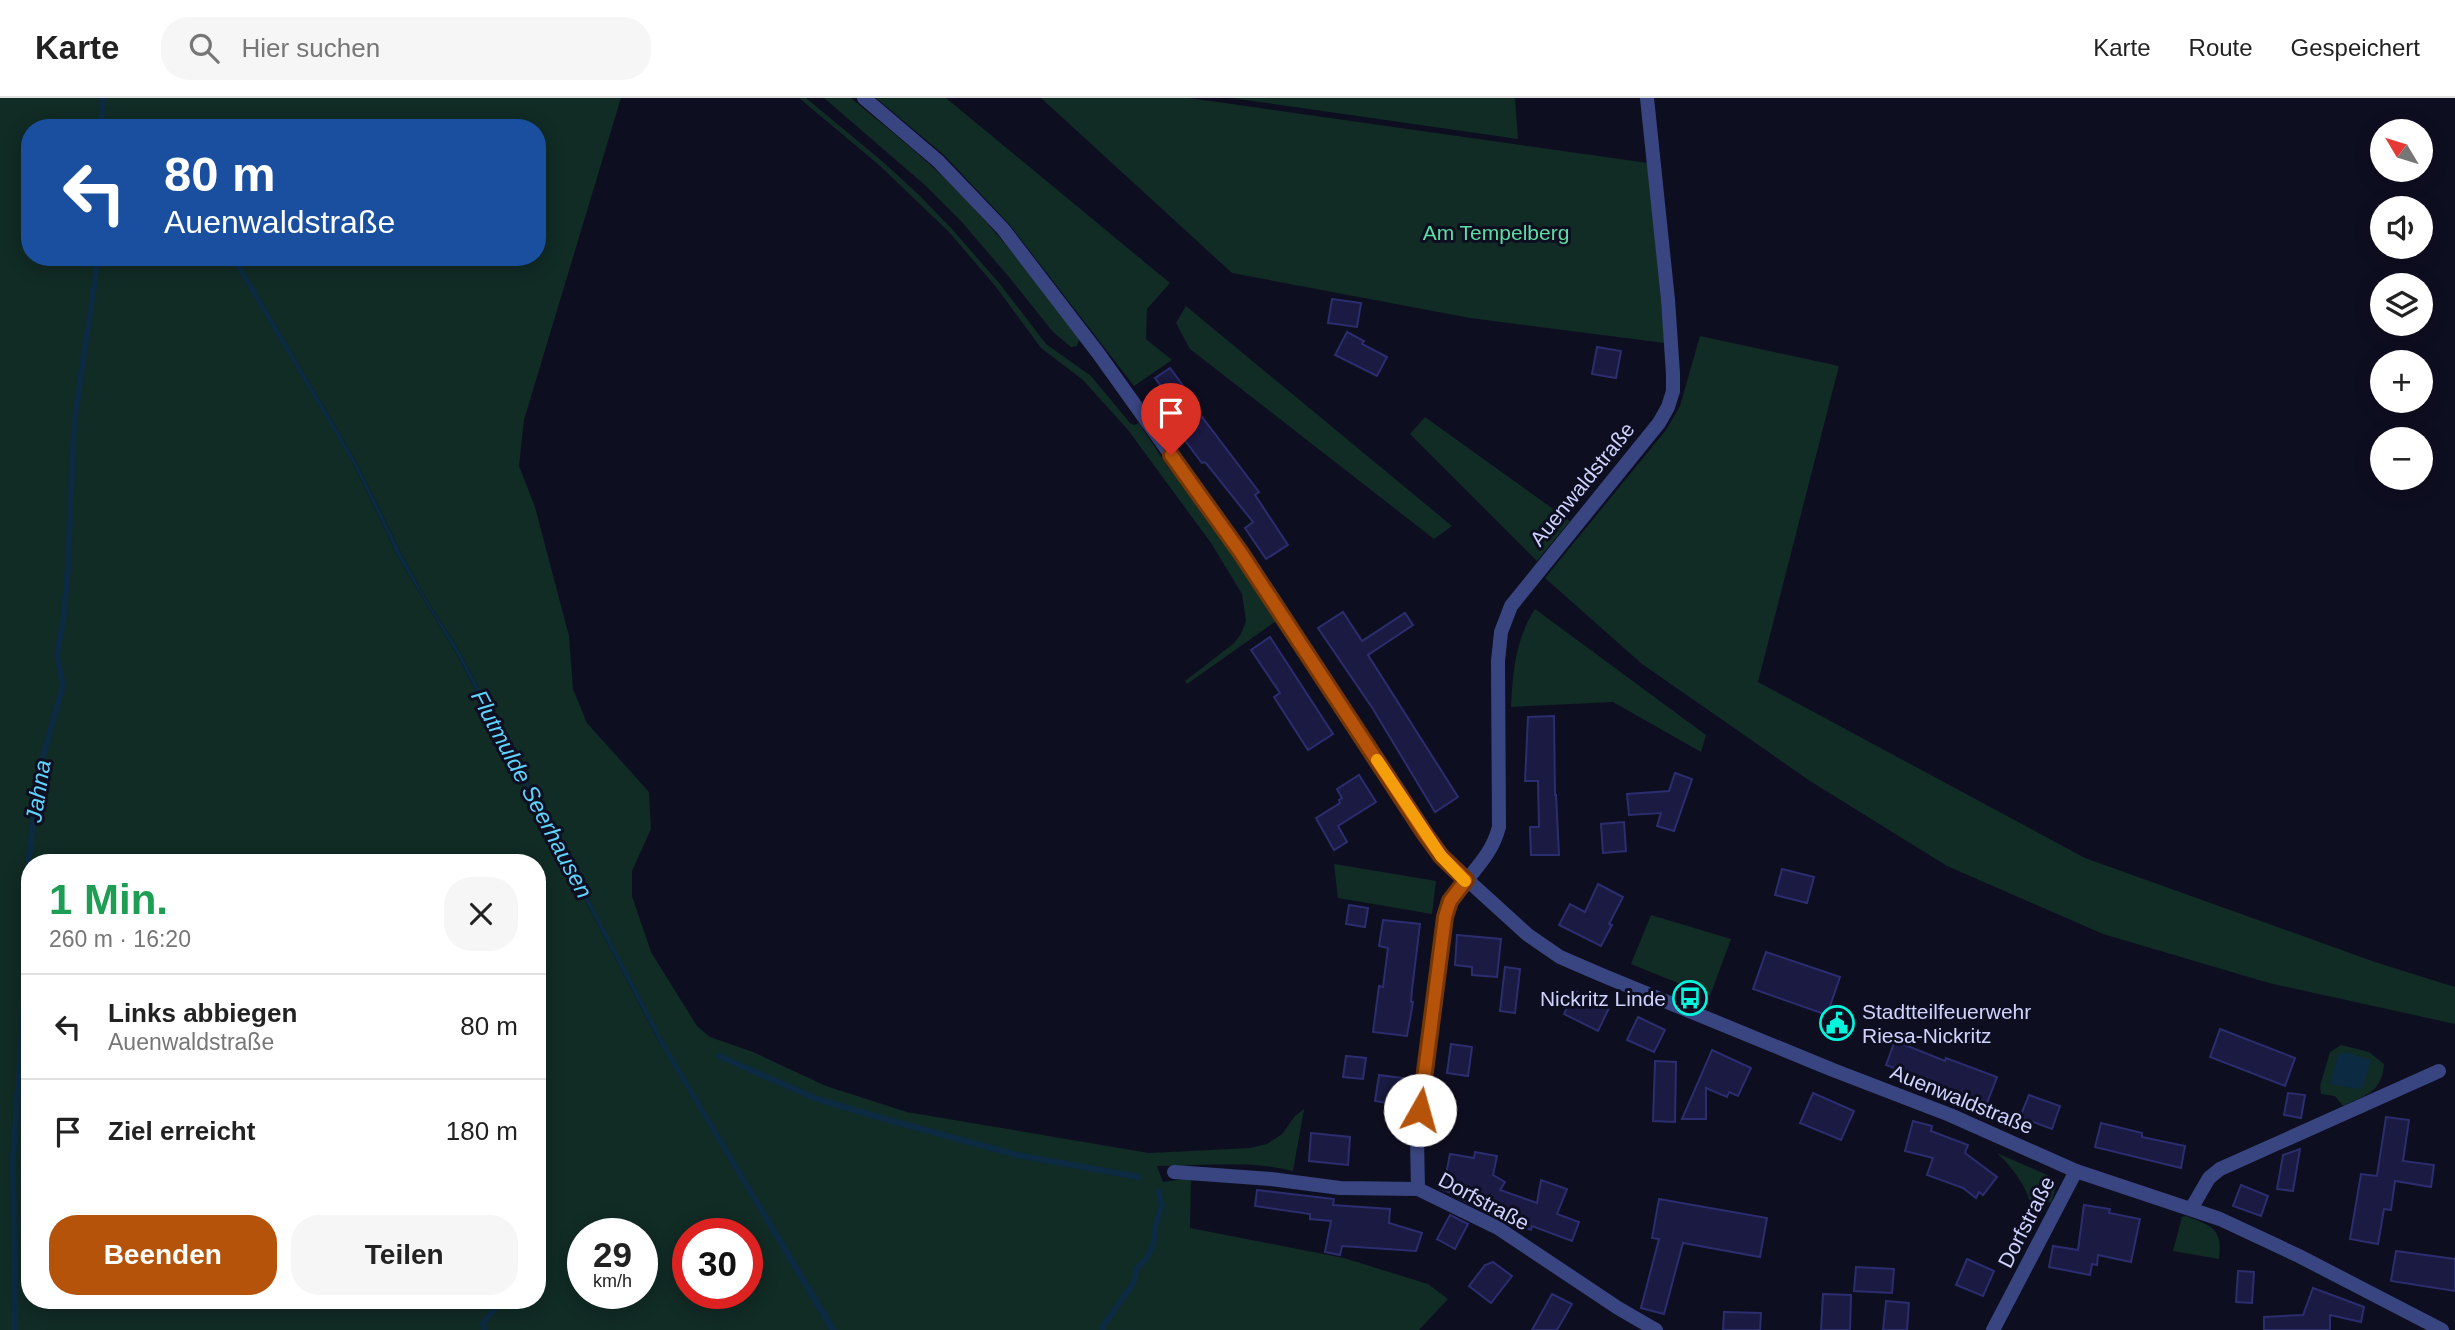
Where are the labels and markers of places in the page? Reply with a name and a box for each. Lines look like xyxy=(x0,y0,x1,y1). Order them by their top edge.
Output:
pin xyxy=(1141,383,1201,455)
bus stop icon: Nickritz Linde xyxy=(1671,979,1709,1017)
place label: Nickritz Linde xyxy=(1540,987,1666,1010)
place label: Stadtteilfeuerwehr Riesa-Nickritz xyxy=(1862,1000,2031,1047)
public building icon: Stadtteilfeuerwehr Riesa-Nickritz xyxy=(1818,1004,1856,1042)

